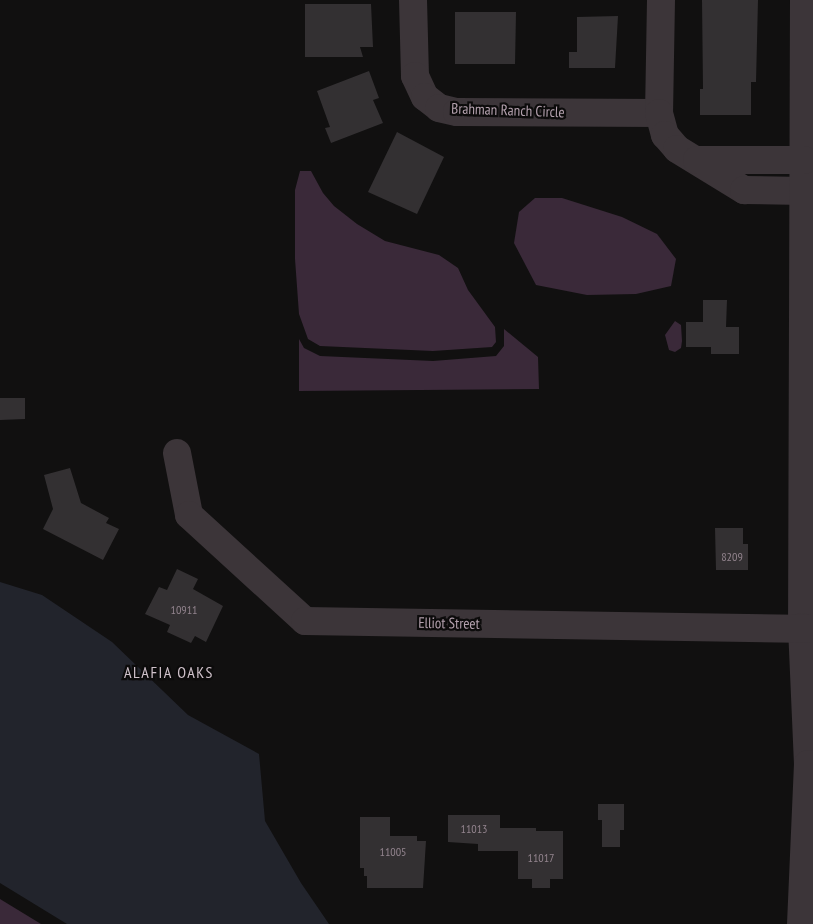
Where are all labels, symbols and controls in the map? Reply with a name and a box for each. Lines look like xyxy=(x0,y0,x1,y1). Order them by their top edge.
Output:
street label: Brahman Ranch Circle xyxy=(451,99,565,121)
house number: 8209 xyxy=(721,550,743,564)
house number: 10911 xyxy=(171,603,197,617)
street label: Elliot Street xyxy=(418,613,480,633)
district label: ALAFIA OAKS xyxy=(124,662,214,682)
house number: 11013 xyxy=(461,822,487,836)
house number: 11005 xyxy=(380,845,406,859)
house number: 11017 xyxy=(528,851,554,865)

